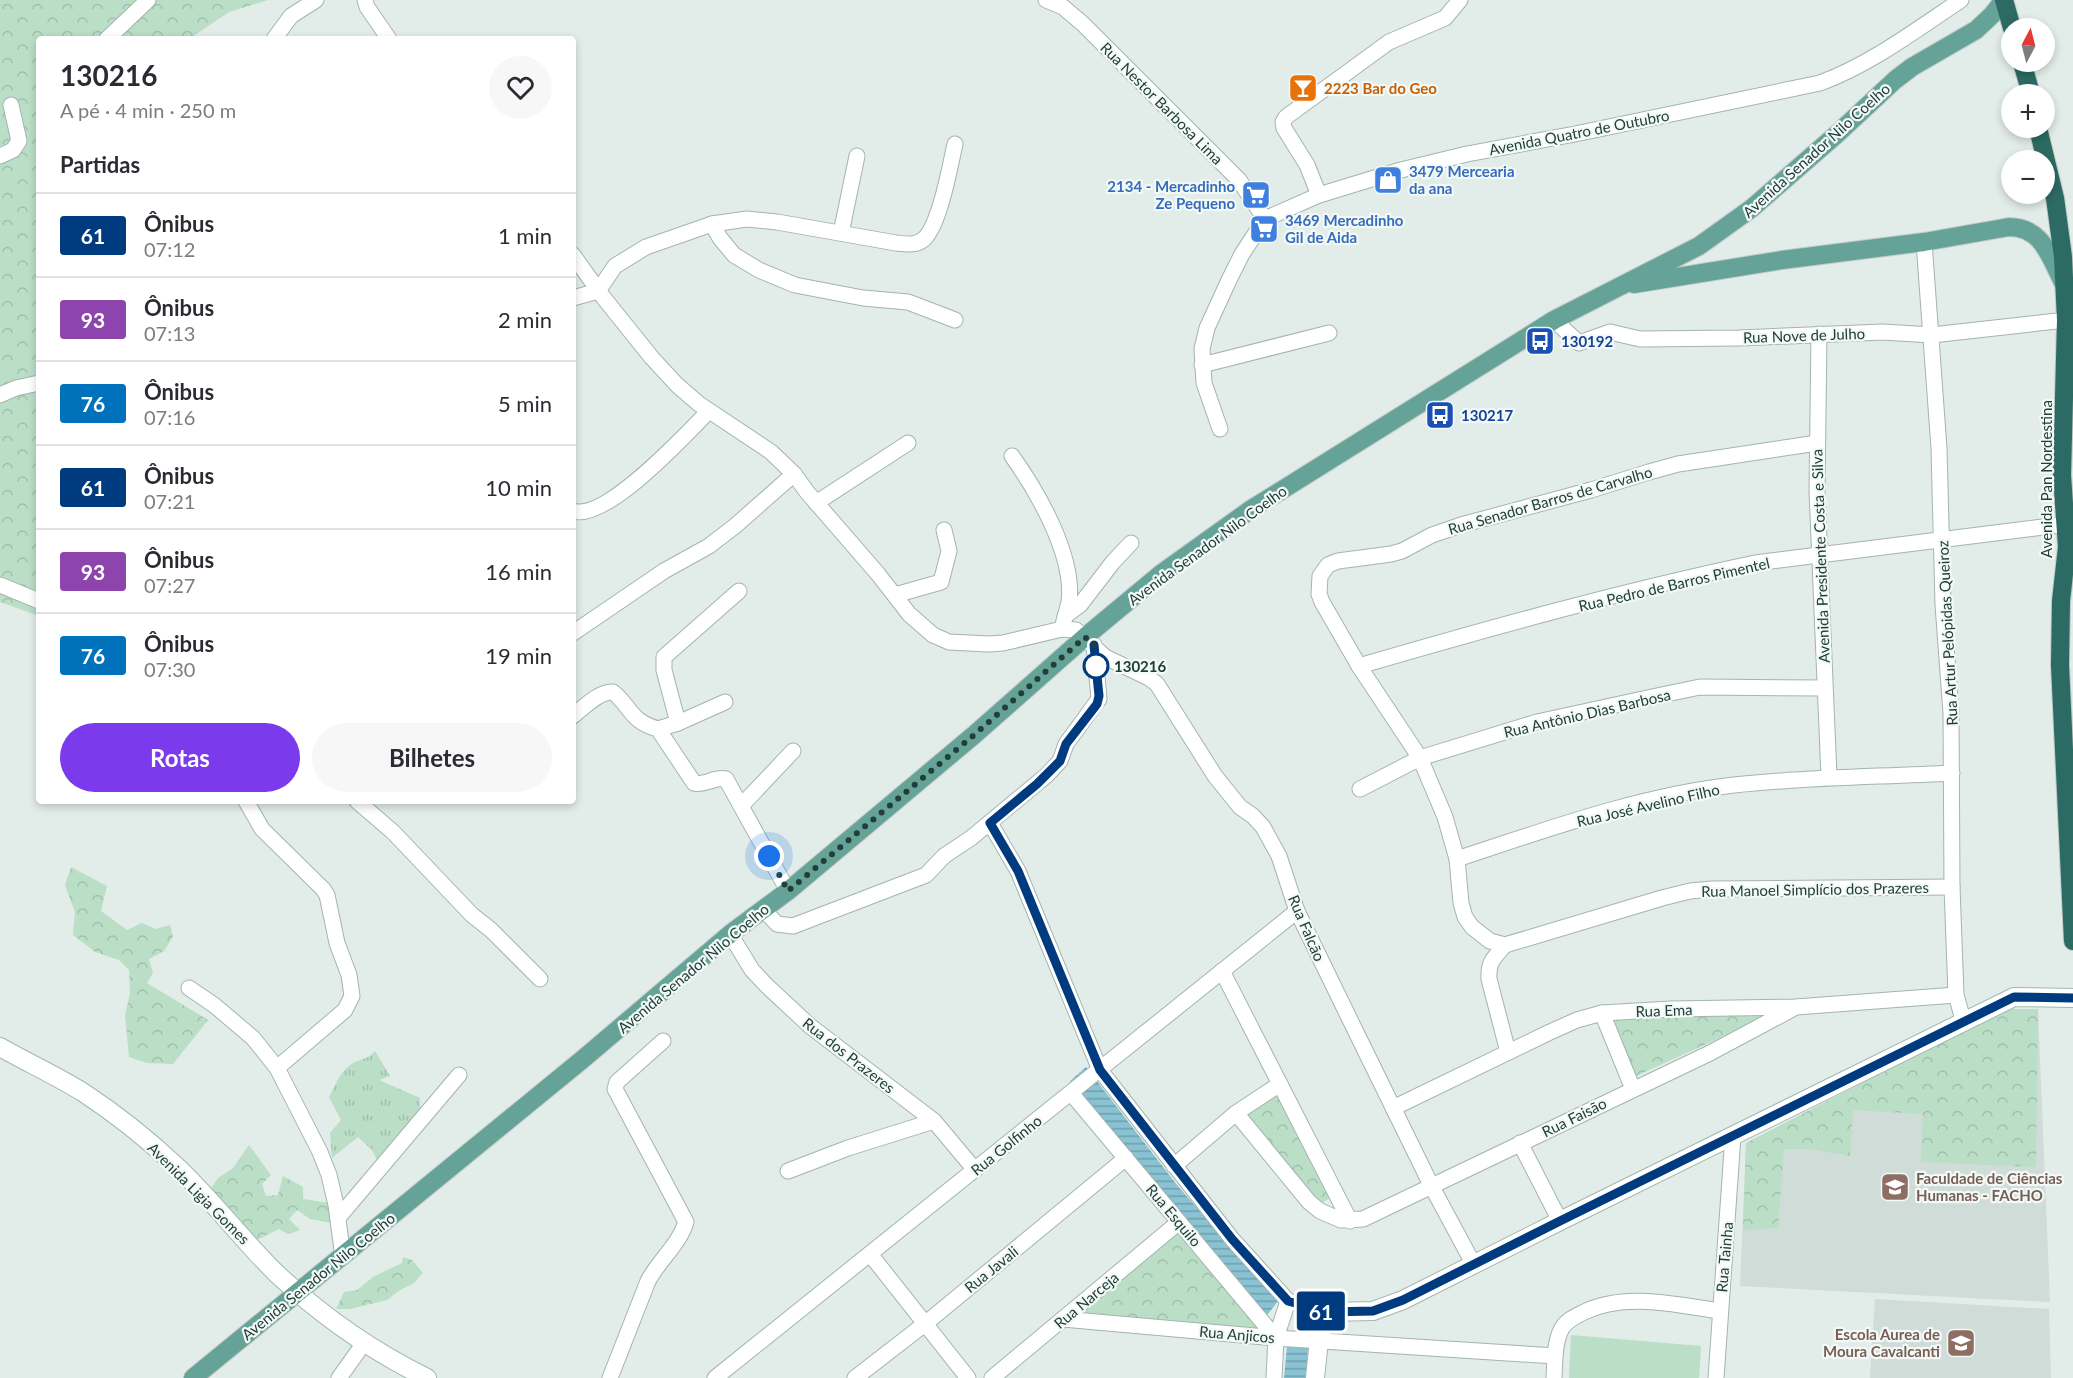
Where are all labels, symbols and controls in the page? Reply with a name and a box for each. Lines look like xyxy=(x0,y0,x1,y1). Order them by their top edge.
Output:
north arrow xyxy=(2001,18,2055,72)
map controls xyxy=(2001,18,2055,204)
street label: Rua Nestor Barbosa Lima xyxy=(1097,38,1227,168)
button: heart xyxy=(489,56,552,119)
text: 130216 xyxy=(60,58,157,92)
bar icon: 2223 Bar do Geo xyxy=(1287,72,1319,104)
place label: 2223 Bar do Geo xyxy=(1324,79,1437,97)
street label: Avenida Senador Nilo Coelho xyxy=(1739,79,1893,221)
button: + xyxy=(2001,84,2055,138)
text: A pé · 4 min · 250 m xyxy=(60,98,236,122)
street label: Avenida Quatro de Outubro xyxy=(1487,106,1671,158)
button: − xyxy=(2001,150,2055,204)
text: Partidas xyxy=(60,151,140,178)
place label: 3479 Mercearia da ana xyxy=(1409,162,1515,197)
shop icon: 3479 Mercearia da ana xyxy=(1372,164,1404,196)
place label: 2134 - Mercadinho Ze Pequeno xyxy=(1107,177,1235,212)
supermarket icon: 2134 - Mercadinho Ze Pequeno xyxy=(1240,179,1272,211)
text: Ônibus xyxy=(144,210,214,237)
place label: 3469 Mercadinho Gil de Aida xyxy=(1285,211,1404,246)
supermarket icon: 3469 Mercadinho Gil de Aida xyxy=(1248,213,1280,245)
text: 1 min xyxy=(498,222,552,249)
text: 61 xyxy=(81,223,105,248)
text: 07:12 xyxy=(144,237,195,261)
text: Ônibus xyxy=(144,294,214,321)
text: 2 min xyxy=(498,306,552,333)
text: 93 xyxy=(81,307,105,332)
text: 07:13 xyxy=(144,321,195,345)
street label: Rua Nove de Julho xyxy=(1743,324,1865,346)
bus stop icon: 130192 xyxy=(1524,325,1556,357)
place label: 130192 xyxy=(1561,332,1613,350)
text: Ônibus xyxy=(144,378,214,405)
text: 5 min xyxy=(498,390,552,417)
text: 76 xyxy=(81,391,105,416)
bus stop icon: 130217 xyxy=(1424,399,1456,431)
street label: Avenida Pan Nordestina xyxy=(2037,400,2055,558)
text: 07:16 xyxy=(144,405,195,429)
place label: 130217 xyxy=(1461,406,1513,424)
street label: Avenida Presidente Costa e Silva xyxy=(1807,449,1833,663)
text: Ônibus xyxy=(144,462,214,489)
street label: Rua Senador Barros de Carvalho xyxy=(1446,462,1654,538)
text: 10 min xyxy=(485,474,552,501)
text: 61 xyxy=(81,475,105,500)
street label: Avenida Senador Nilo Coelho xyxy=(1124,481,1290,609)
text: 07:21 xyxy=(144,489,195,513)
street label: Rua Artur Pelópidas Queiroz xyxy=(1933,540,1961,726)
text: Ônibus xyxy=(144,546,214,573)
street label: Rua Pedro de Barros Pimentel xyxy=(1577,553,1771,615)
text: 16 min xyxy=(485,558,552,585)
text: 93 xyxy=(81,559,105,584)
text: 07:27 xyxy=(144,573,195,597)
text: Ônibus xyxy=(144,630,214,657)
text: 19 min xyxy=(485,642,552,669)
text: 76 xyxy=(81,643,105,668)
marker: 130216 xyxy=(1083,653,1109,679)
text: 07:30 xyxy=(144,657,195,681)
place label: 130216 xyxy=(1114,657,1166,675)
street label: Rua Antônio Dias Barbosa xyxy=(1502,685,1672,741)
button: Rotas xyxy=(60,723,300,792)
button: Bilhetes xyxy=(312,723,552,792)
street label: Rua José Avelino Filho xyxy=(1575,780,1721,830)
your location xyxy=(754,841,784,871)
street label: Rua Manoel Simplício dos Prazeres xyxy=(1701,878,1929,900)
street label: Rua Falcão xyxy=(1285,892,1329,964)
street label: Avenida Senador Nilo Coelho xyxy=(614,899,772,1037)
street label: Rua Ema xyxy=(1635,1000,1693,1020)
street label: Rua dos Prazeres xyxy=(799,1013,899,1097)
street label: Rua Faisão xyxy=(1539,1094,1609,1140)
street label: Rua Golfinho xyxy=(967,1111,1045,1179)
street label: Avenida Ligia Gomes xyxy=(144,1138,254,1248)
place label: Faculdade de Ciências Humanas - FACHO xyxy=(1916,1169,2063,1204)
school or university icon: Faculdade de Ciências Humanas - FACHO xyxy=(1879,1171,1911,1203)
street label: Rua Esquilo xyxy=(1143,1180,1205,1250)
street label: Avenida Senador Nilo Coelho xyxy=(238,1209,398,1343)
street label: Rua Tainha xyxy=(1712,1221,1736,1293)
street label: Rua Javali xyxy=(961,1242,1021,1296)
street label: Rua Narceja xyxy=(1050,1268,1122,1332)
line badge: 61 xyxy=(1294,1292,1348,1330)
text: 61 xyxy=(1309,1299,1333,1324)
street label: Rua Anjicos xyxy=(1198,1322,1276,1346)
place label: Escola Aurea de Moura Cavalcanti xyxy=(1823,1325,1940,1360)
school or university icon: Escola Aurea de Moura Cavalcanti xyxy=(1945,1327,1977,1359)

